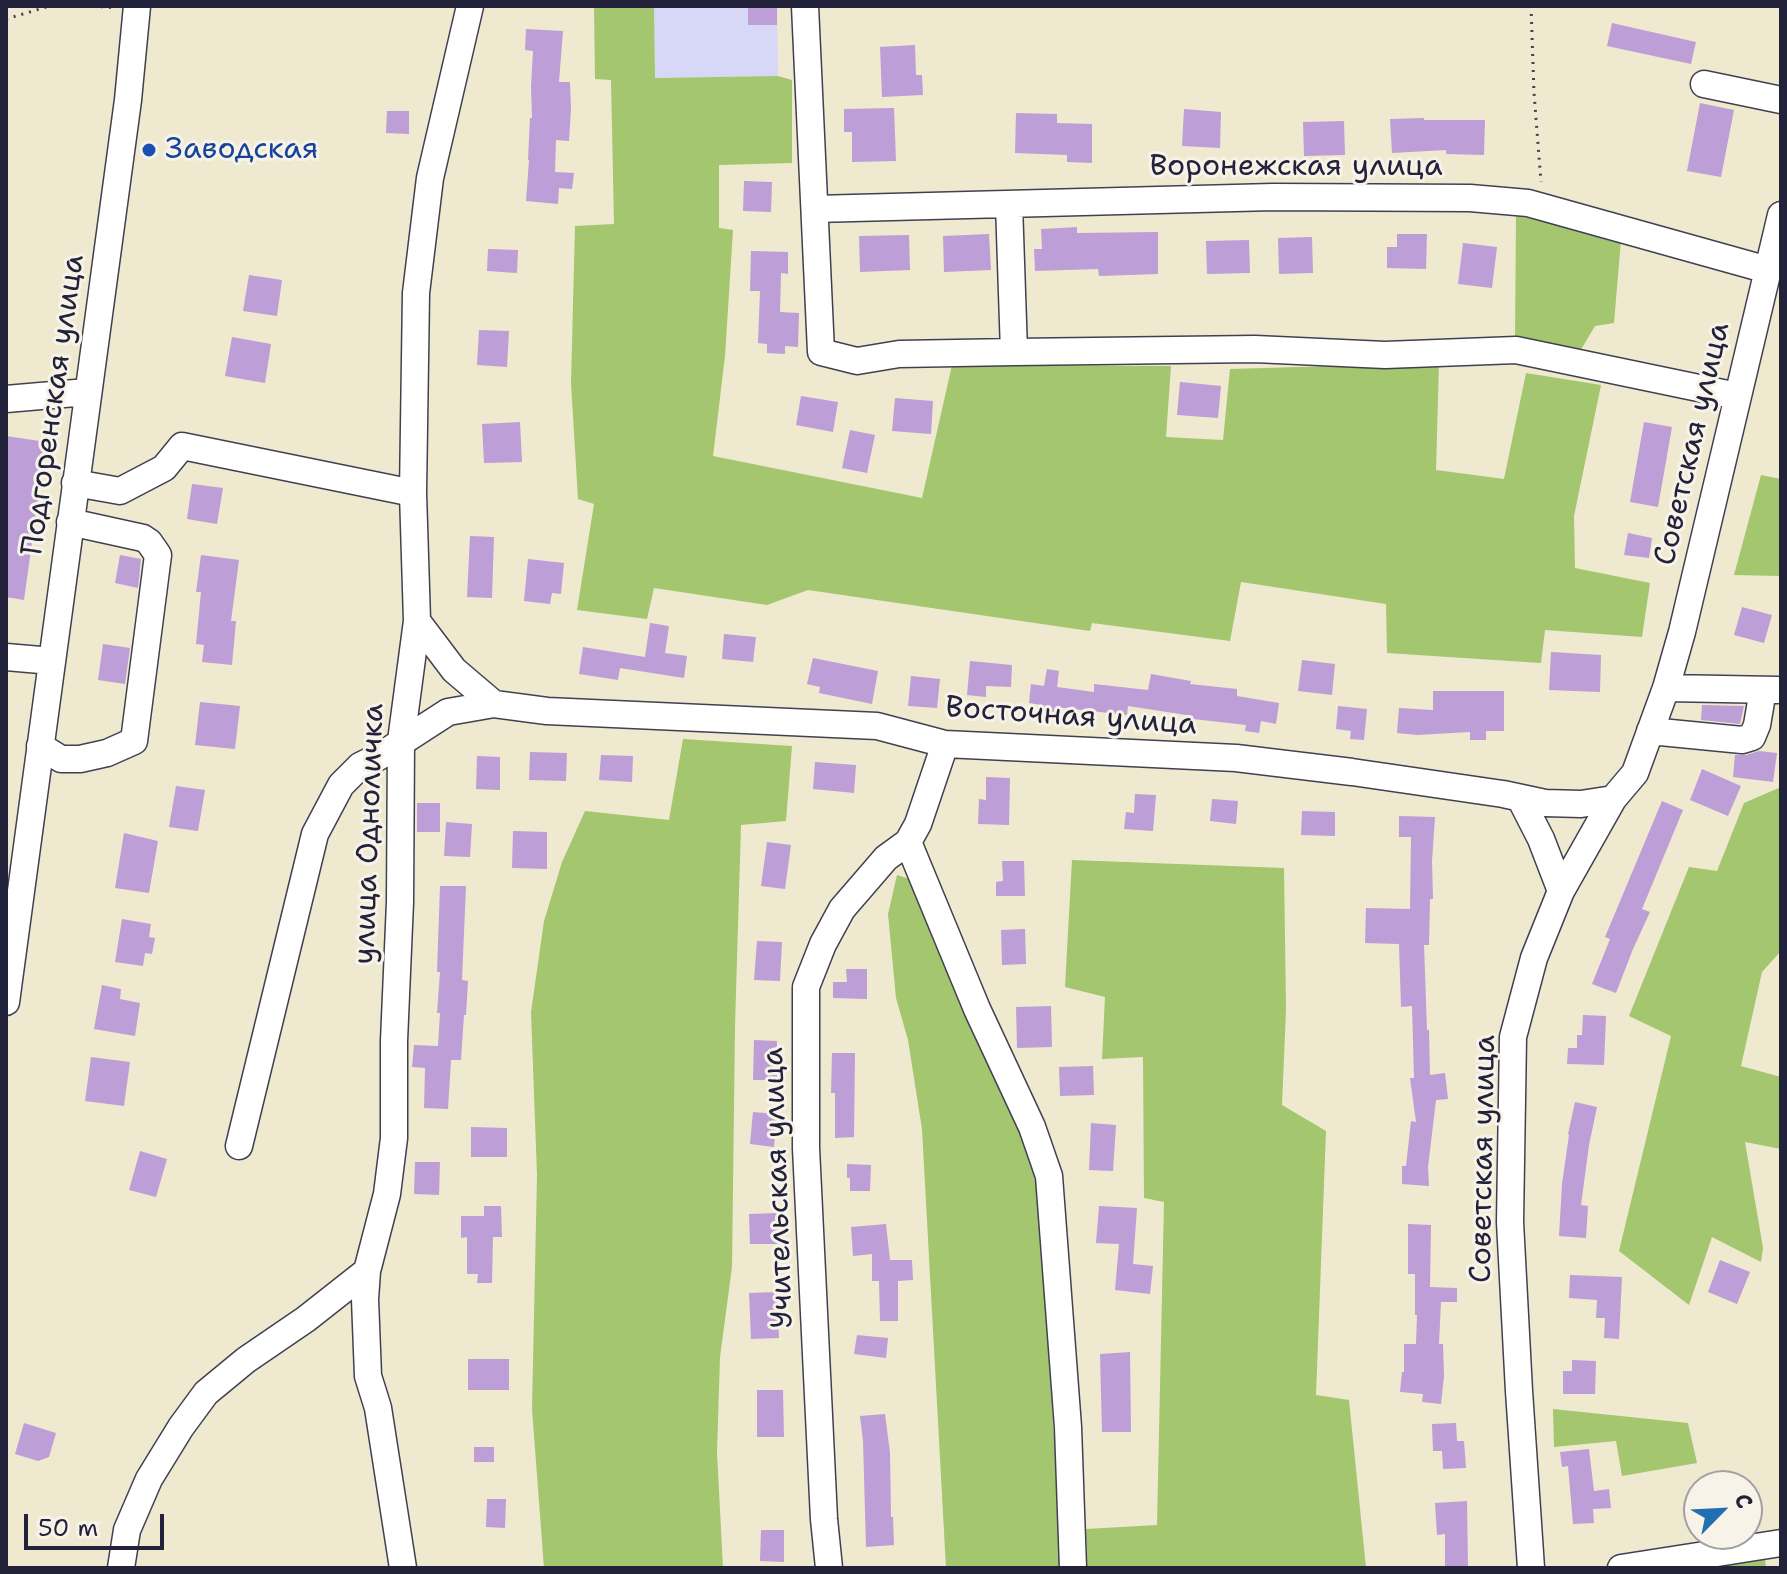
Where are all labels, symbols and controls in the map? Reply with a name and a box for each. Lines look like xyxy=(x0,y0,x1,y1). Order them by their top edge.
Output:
place label: Заводская xyxy=(165,132,318,168)
marker: Заводская xyxy=(140,141,158,159)
street label: Воронежская улица xyxy=(1149,149,1443,185)
street label: Подгоренская улица xyxy=(15,252,93,558)
street label: Советская улица xyxy=(1648,319,1738,569)
street label: Восточная улица xyxy=(944,690,1198,744)
street label: улица Одноличка xyxy=(347,703,393,965)
street label: Советская улица xyxy=(1464,1035,1504,1283)
street label: Учительская улица xyxy=(756,1047,802,1329)
north arrow xyxy=(1683,1470,1763,1550)
text: С xyxy=(1728,1489,1760,1513)
scale bar xyxy=(28,1498,168,1548)
text: 50 m xyxy=(38,1512,98,1544)

